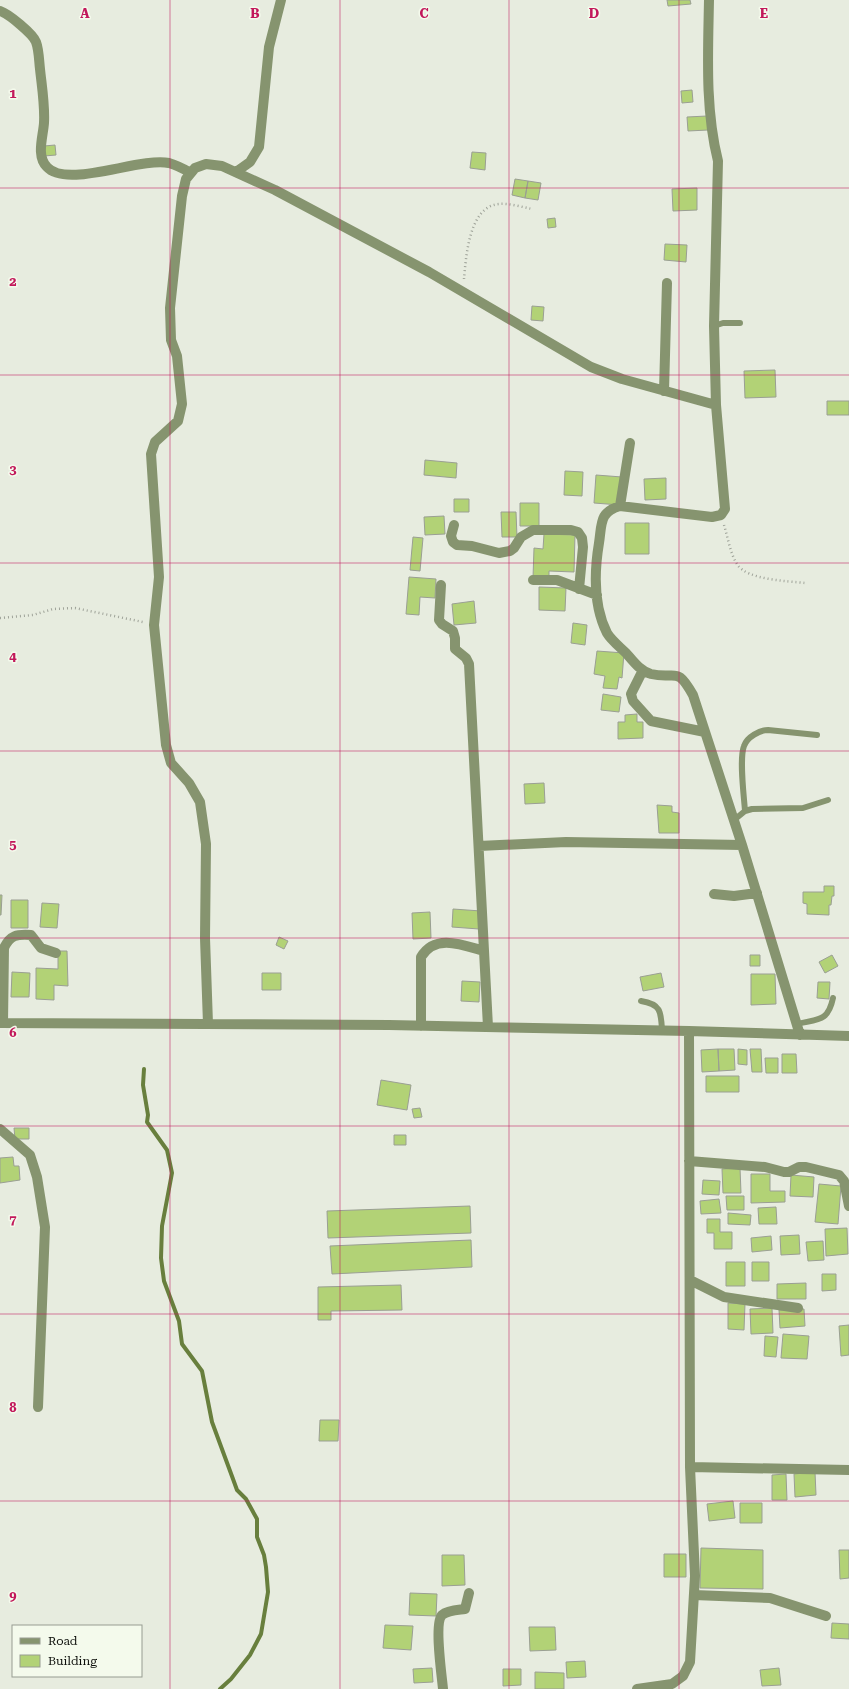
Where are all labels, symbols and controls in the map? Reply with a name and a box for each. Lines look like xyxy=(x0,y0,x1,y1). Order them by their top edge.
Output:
text: A xyxy=(80,6,90,21)
text: B xyxy=(250,6,260,21)
text: C xyxy=(419,6,429,21)
text: D xyxy=(589,6,599,21)
text: E xyxy=(760,6,768,21)
text: 1 xyxy=(9,86,17,101)
text: 2 xyxy=(9,274,17,289)
text: 3 xyxy=(9,462,17,477)
text: 4 xyxy=(9,649,17,664)
text: 5 xyxy=(9,837,17,852)
text: 6 xyxy=(9,1025,17,1040)
text: 7 xyxy=(9,1212,17,1227)
text: 8 xyxy=(9,1400,17,1415)
text: 9 xyxy=(9,1588,17,1603)
legend xyxy=(12,1625,142,1677)
text: Road xyxy=(48,1634,78,1648)
text: Building xyxy=(48,1654,97,1668)

